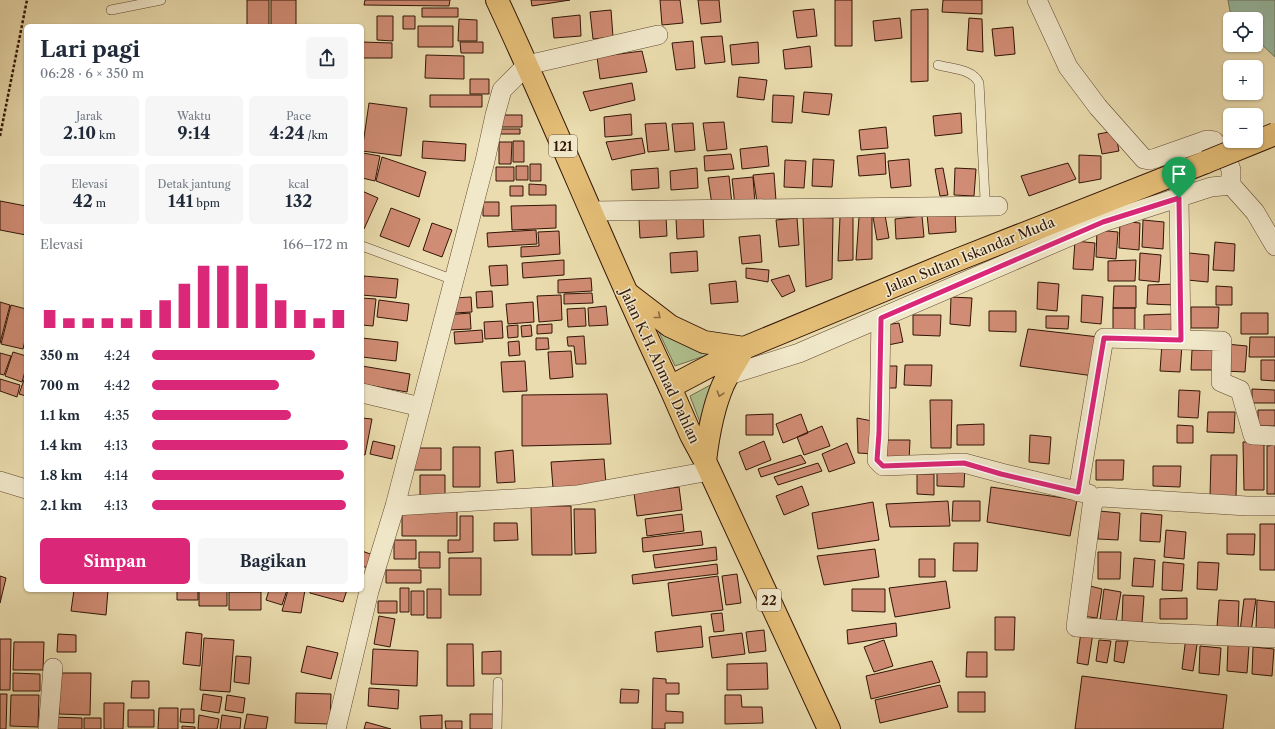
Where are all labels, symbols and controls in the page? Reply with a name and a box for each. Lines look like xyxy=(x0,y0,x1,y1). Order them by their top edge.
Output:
map controls xyxy=(1223,12,1263,148)
button: locate xyxy=(1223,12,1263,52)
text: Lari pagi xyxy=(40,36,140,63)
button: share xyxy=(306,37,348,79)
button: + xyxy=(1223,60,1263,100)
text: 06:28 · 6 × 350 m xyxy=(40,65,144,81)
button: − xyxy=(1223,108,1263,148)
text: Jarak xyxy=(76,109,102,123)
text: Waktu xyxy=(177,109,211,123)
text: Pace xyxy=(286,109,311,123)
text: 2.10 xyxy=(63,123,96,143)
text: 9:14 xyxy=(178,123,210,143)
text: 4:24 xyxy=(269,123,305,143)
text: km xyxy=(96,128,116,142)
text: /km xyxy=(305,128,328,142)
road number: 121 xyxy=(549,135,577,157)
pin xyxy=(1162,157,1196,198)
icon: arrive xyxy=(1168,163,1190,185)
text: Elevasi xyxy=(71,177,108,191)
text: Detak jantung xyxy=(157,177,230,191)
text: kcal xyxy=(288,177,309,191)
text: 42 xyxy=(73,191,93,211)
text: 141 xyxy=(168,191,193,211)
text: 132 xyxy=(285,191,312,211)
text: m xyxy=(93,196,106,210)
text: bpm xyxy=(193,196,220,210)
street label: Jalan Sultan Iskandar Muda xyxy=(881,212,1058,298)
text: Elevasi xyxy=(40,236,83,252)
text: 166–172 m xyxy=(283,236,348,252)
street label: Jalan K.H. Ahmad Dahlan xyxy=(615,284,704,447)
one-way arrow xyxy=(653,312,661,319)
text: 350 m xyxy=(40,347,79,363)
text: 4:24 xyxy=(104,347,130,363)
text: 700 m xyxy=(40,377,80,393)
text: 4:42 xyxy=(104,377,130,393)
one-way arrow xyxy=(716,391,725,398)
text: 1.1 km xyxy=(40,407,80,423)
text: 4:35 xyxy=(104,407,129,423)
text: 1.4 km xyxy=(40,437,82,453)
text: 4:13 xyxy=(104,437,128,453)
text: 1.8 km xyxy=(40,467,82,483)
text: 4:14 xyxy=(104,467,128,483)
text: 2.1 km xyxy=(40,497,82,513)
text: 4:13 xyxy=(104,497,128,513)
button: Simpan xyxy=(40,538,190,584)
button: Bagikan xyxy=(198,538,348,584)
road number: 22 xyxy=(757,589,781,611)

